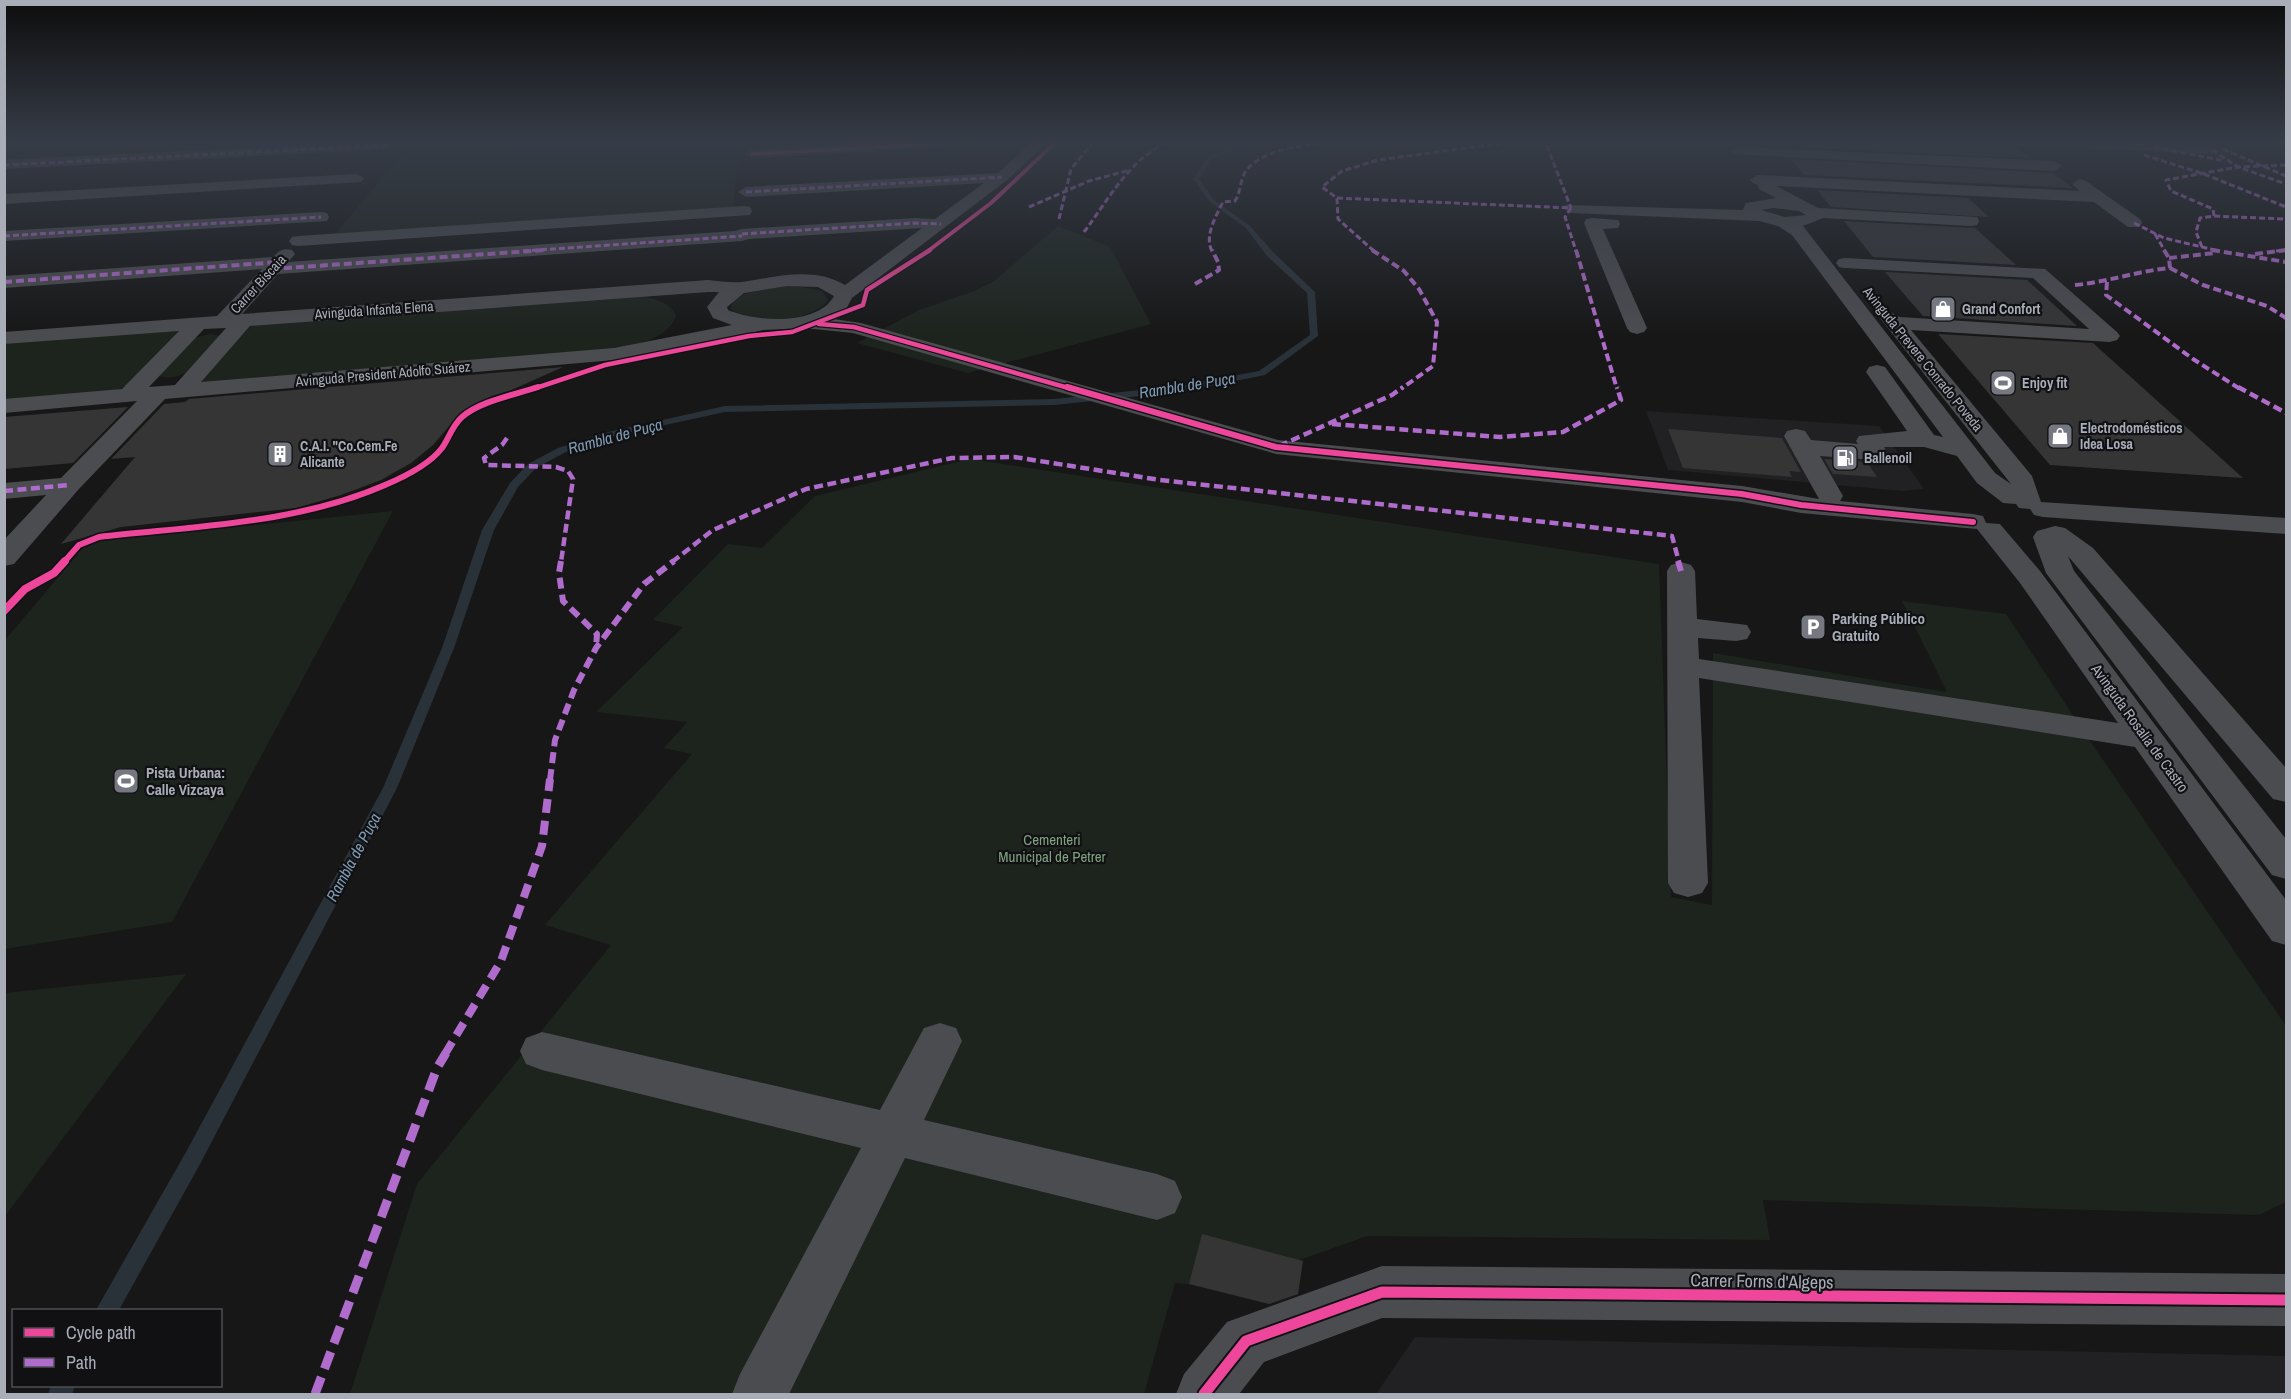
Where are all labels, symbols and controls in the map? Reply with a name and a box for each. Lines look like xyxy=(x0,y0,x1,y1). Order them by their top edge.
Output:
street label: Carrer Biscaia xyxy=(226,250,290,317)
street label: Avinguda Prevere Conrado Poveda xyxy=(1858,282,1987,435)
shop icon: Grand Confort xyxy=(1928,294,1958,324)
street label: Avinguda Infanta Elena xyxy=(313,297,435,323)
place label: Grand Confort xyxy=(1962,300,2041,318)
street label: Avinguda President Adolfo Suárez xyxy=(294,357,471,391)
water label: Rambla de Puça xyxy=(1137,367,1237,403)
sports icon: Enjoy fit xyxy=(1988,368,2018,398)
place label: Enjoy fit xyxy=(2022,374,2067,392)
water label: Rambla de Puça xyxy=(565,413,665,459)
place label: Electrodomésticos Idea Losa xyxy=(2080,419,2183,453)
shop icon: Electrodomésticos Idea Losa xyxy=(2045,421,2075,451)
place label: C.A.I. "Co.Cem.Fe Alicante xyxy=(300,437,397,471)
building icon: C.A.I. "Co.Cem.Fe Alicante xyxy=(265,439,295,469)
fuel station icon: Ballenoil xyxy=(1830,443,1860,473)
place label: Ballenoil xyxy=(1864,449,1912,467)
place label: Parking Público Gratuito xyxy=(1832,608,1925,646)
parking icon: Parking Público Gratuito xyxy=(1798,612,1828,642)
street label: Avinguda Rosalía de Castro xyxy=(2086,659,2194,796)
place label: Pista Urbana: Calle Vizcaya xyxy=(146,762,225,800)
sports icon: Pista Urbana: Calle Vizcaya xyxy=(111,766,141,796)
water label: Rambla de Puça xyxy=(321,809,385,905)
park label: Cementeri Municipal de Petrer xyxy=(998,829,1106,867)
street label: Carrer Forns d'Algeps xyxy=(1690,1267,1834,1295)
legend xyxy=(12,1309,222,1387)
text: Cycle path xyxy=(66,1320,136,1345)
text: Path xyxy=(66,1350,96,1375)

